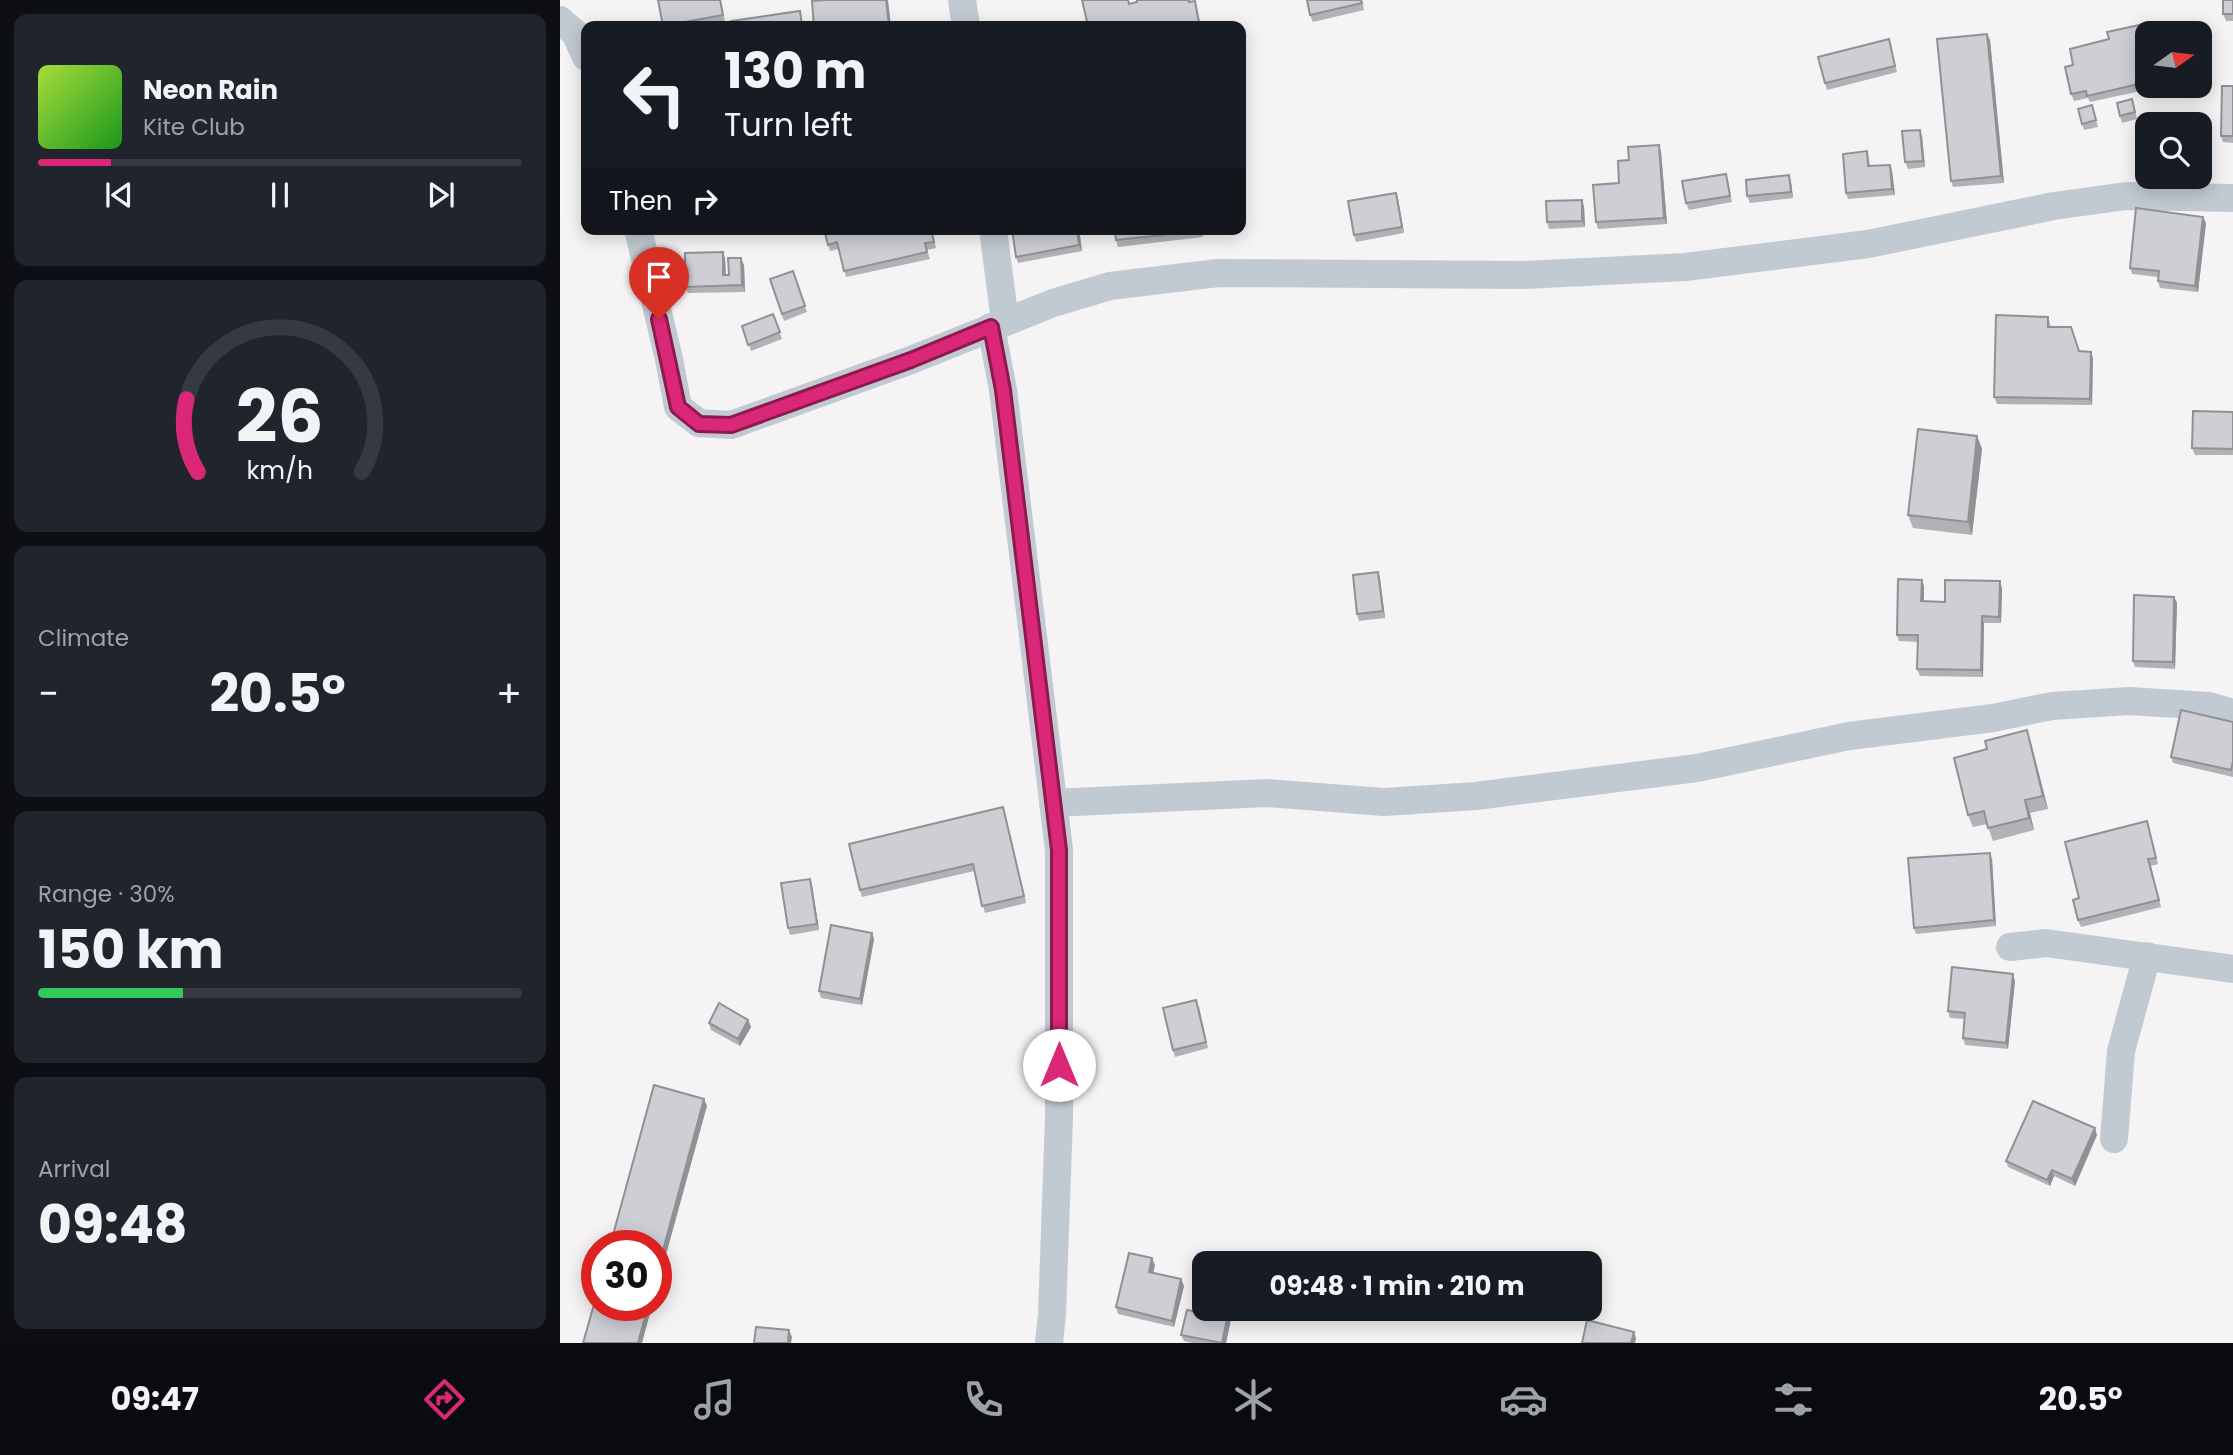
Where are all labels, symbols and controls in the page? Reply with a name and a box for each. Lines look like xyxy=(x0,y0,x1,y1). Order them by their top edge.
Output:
north arrow xyxy=(2135,21,2212,98)
map controls xyxy=(2135,21,2212,189)
text: 130 m xyxy=(724,37,866,105)
icon: left xyxy=(609,49,700,140)
text: Neon Rain xyxy=(143,72,278,108)
text: Turn left xyxy=(724,102,853,147)
text: Kite Club xyxy=(143,111,245,143)
button: search xyxy=(2135,112,2212,189)
icon: previous xyxy=(100,176,138,214)
icon: pause xyxy=(261,176,299,214)
icon: next xyxy=(422,176,460,214)
icon: right xyxy=(686,182,724,220)
text: Then xyxy=(609,183,672,219)
pin xyxy=(629,247,689,319)
icon: arrive xyxy=(640,258,678,296)
text: 26 xyxy=(236,366,324,467)
text: km/h xyxy=(247,452,313,487)
text: Climate xyxy=(38,622,129,654)
text: 20.5° xyxy=(209,657,346,730)
text: − xyxy=(38,667,59,720)
text: + xyxy=(496,667,522,720)
text: Range · 30% xyxy=(38,878,175,910)
text: 150 km xyxy=(38,913,223,986)
position arrow xyxy=(1022,1028,1096,1102)
text: Arrival xyxy=(38,1153,110,1185)
text: 09:48 xyxy=(38,1188,188,1261)
speed limit sign: 30 xyxy=(581,1230,672,1321)
text: 09:48 · 1 min · 210 m xyxy=(1269,1268,1525,1304)
icon: directions xyxy=(420,1375,469,1424)
icon: music xyxy=(690,1375,739,1424)
icon: phone xyxy=(959,1375,1008,1424)
icon: climate xyxy=(1229,1375,1278,1424)
icon: car xyxy=(1499,1375,1548,1424)
icon: filters xyxy=(1769,1375,1818,1424)
text: 09:47 xyxy=(110,1376,199,1421)
text: 20.5° xyxy=(2039,1376,2123,1421)

